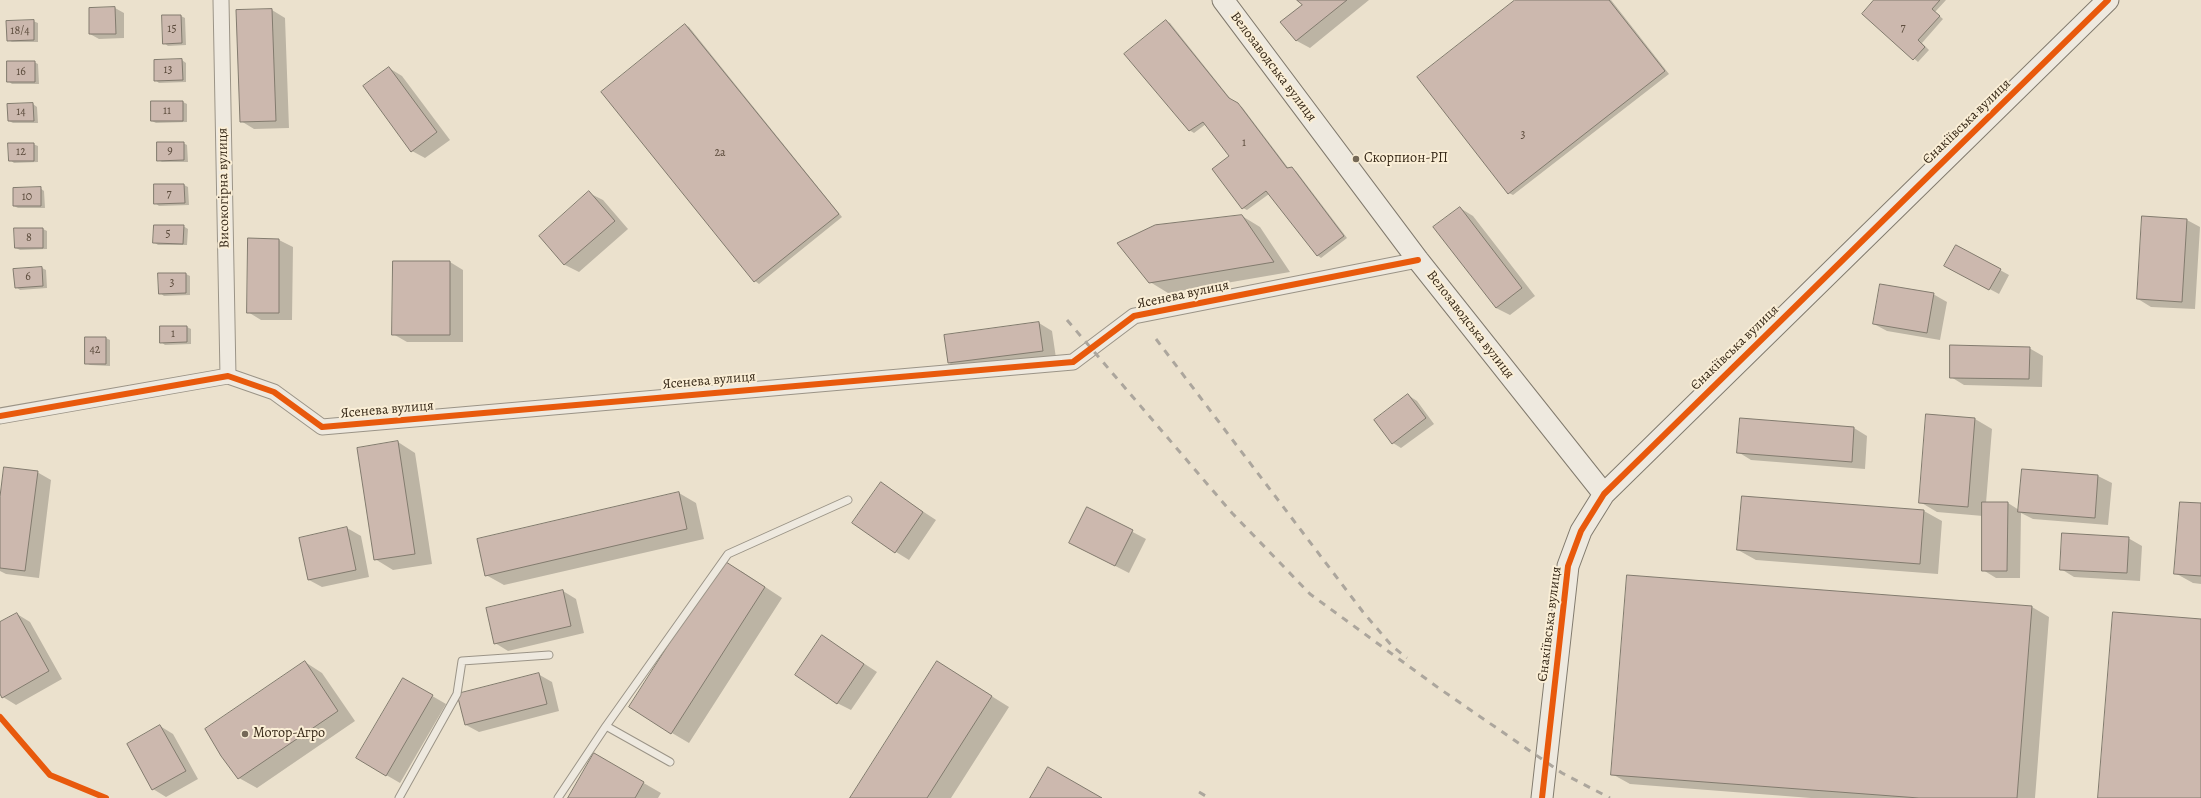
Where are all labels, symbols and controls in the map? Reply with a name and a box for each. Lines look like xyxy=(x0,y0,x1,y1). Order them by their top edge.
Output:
street label: Велозаводська вулиця xyxy=(1226,9,1320,125)
house number: 7 xyxy=(1900,21,1906,35)
house number: 15 xyxy=(167,22,177,36)
house number: 18/4 xyxy=(10,24,30,38)
house number: 13 xyxy=(163,63,173,77)
house number: 16 xyxy=(16,65,26,79)
street label: Єнакіївська вулиця xyxy=(1919,76,2015,168)
house number: 11 xyxy=(163,104,171,118)
house number: 14 xyxy=(16,105,26,119)
street label: Високогірна вулиця xyxy=(215,128,233,248)
house number: 3 xyxy=(1521,128,1525,142)
house number: 1 xyxy=(1242,136,1246,150)
house number: 9 xyxy=(167,144,173,158)
house number: 12 xyxy=(16,145,26,159)
house number: 2а xyxy=(714,146,726,160)
place label: Скорпион-РП xyxy=(1364,151,1448,167)
marker: Скорпион-РП xyxy=(1351,154,1361,164)
house number: 7 xyxy=(166,187,172,201)
house number: 10 xyxy=(22,190,32,204)
house number: 5 xyxy=(165,227,171,241)
house number: 8 xyxy=(26,231,32,245)
street label: Велозаводська вулиця xyxy=(1422,268,1518,382)
house number: 6 xyxy=(25,270,31,284)
house number: 3 xyxy=(170,276,174,290)
street label: Ясенева вулиця xyxy=(1135,277,1231,313)
street label: Єнакіївська вулиця xyxy=(1687,302,1783,394)
house number: 1 xyxy=(171,327,175,341)
house number: 42 xyxy=(89,343,101,357)
street label: Ясенева вулиця xyxy=(662,369,756,393)
street label: Ясенева вулиця xyxy=(340,398,434,422)
street label: Єнакіївська вулиця xyxy=(1535,565,1565,683)
place label: Мотор-Агро xyxy=(253,726,325,742)
marker: Мотор-Агро xyxy=(240,729,250,739)

